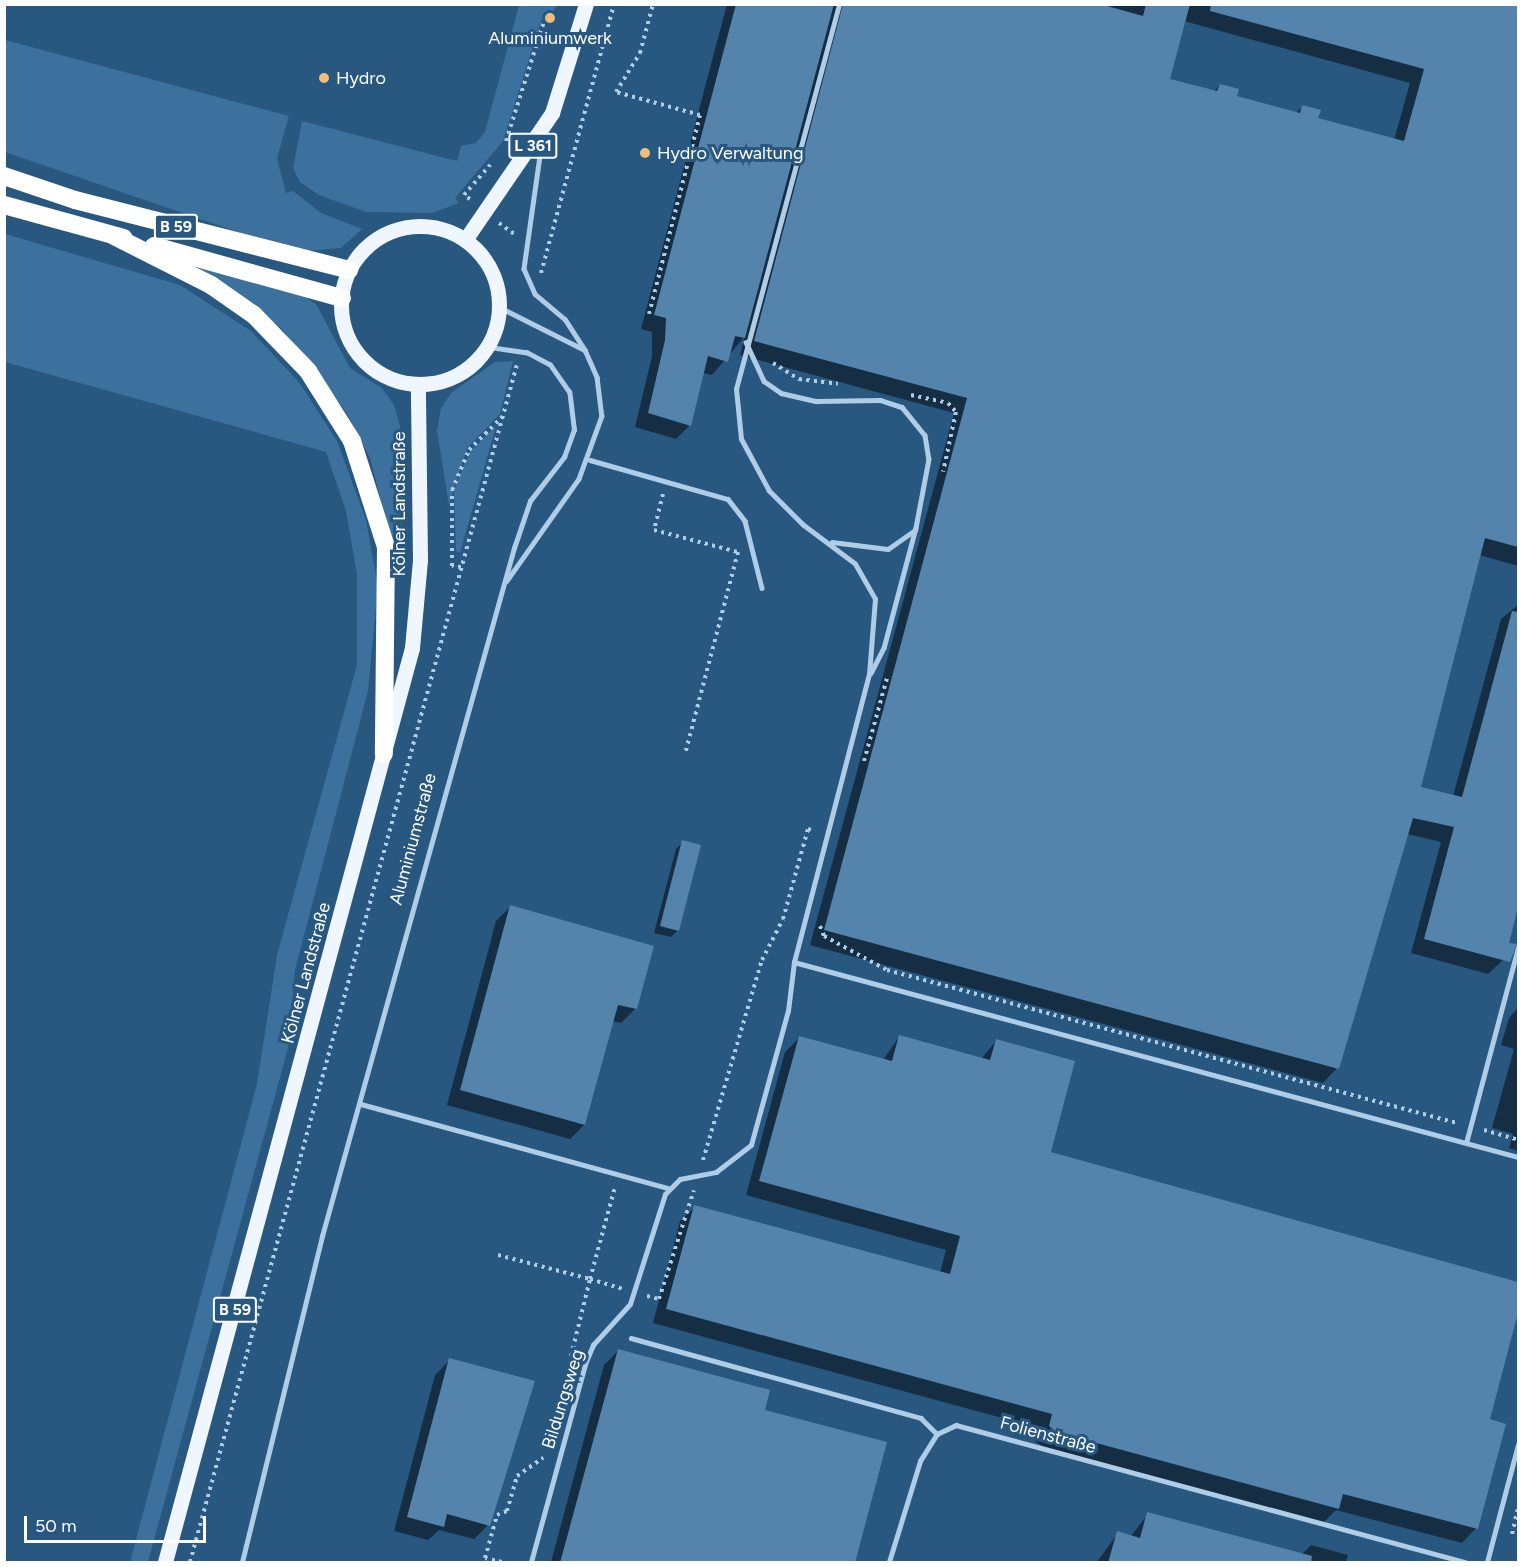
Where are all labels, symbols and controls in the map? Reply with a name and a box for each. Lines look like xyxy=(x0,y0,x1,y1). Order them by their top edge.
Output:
marker: Aluminiumwerk xyxy=(543,11,557,25)
place label: Aluminiumwerk xyxy=(488,27,612,49)
place label: Hydro xyxy=(336,67,386,89)
marker: Hydro xyxy=(317,71,331,85)
road number: L 361 xyxy=(508,133,558,159)
place label: Hydro Verwaltung xyxy=(657,142,803,164)
marker: Hydro Verwaltung xyxy=(638,146,652,160)
road number: B 59 xyxy=(154,214,198,240)
street label: Kölner Landstraße xyxy=(388,431,410,577)
street label: Aluminiumstraße xyxy=(385,771,441,907)
street label: Kölner Landstraße xyxy=(277,900,335,1046)
road number: B 59 xyxy=(212,1297,258,1323)
street label: Bildungsweg xyxy=(538,1347,588,1451)
street label: Folienstraße xyxy=(998,1412,1098,1458)
scale bar xyxy=(27,1504,208,1542)
text: 50 m xyxy=(35,1515,77,1537)

